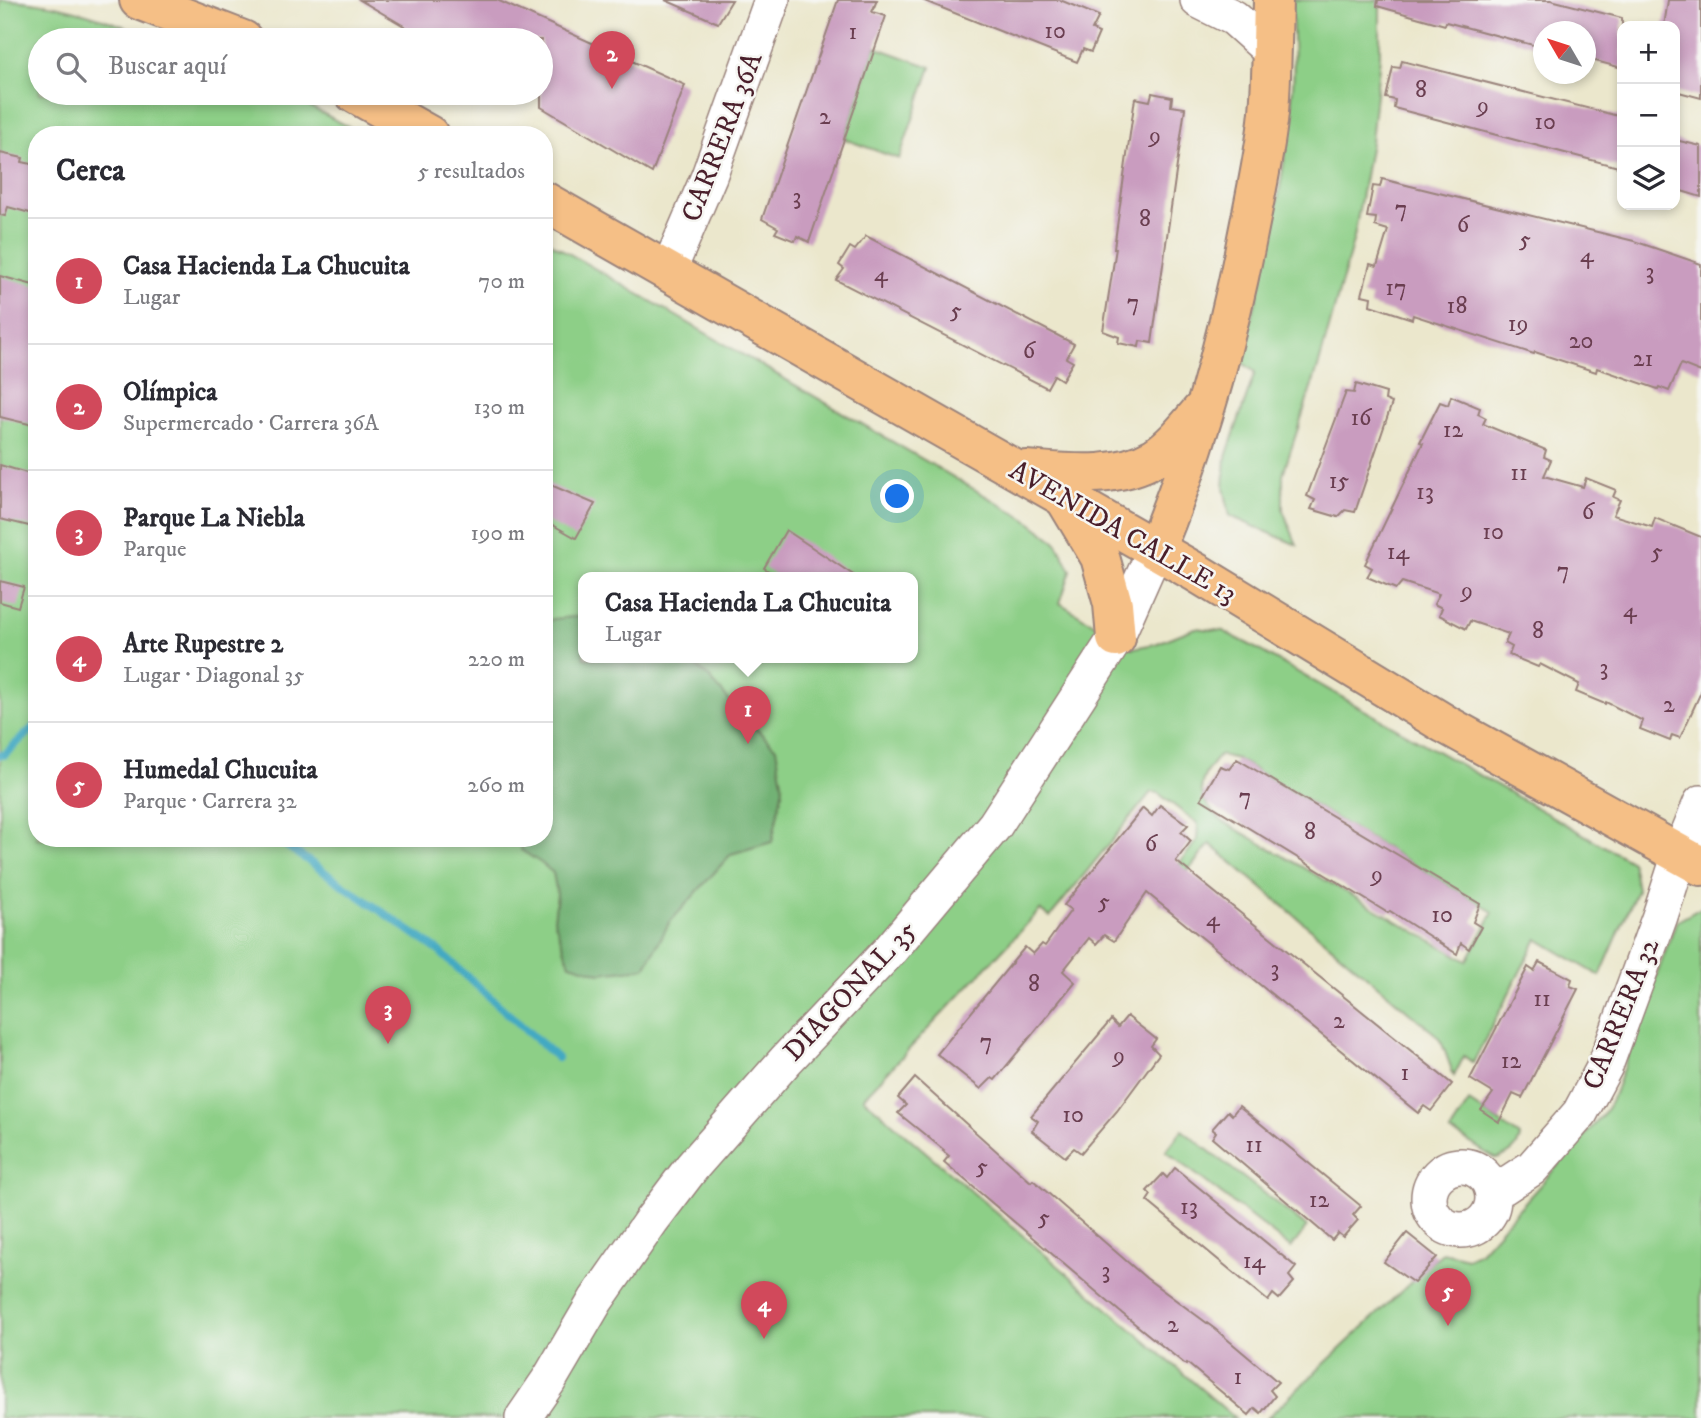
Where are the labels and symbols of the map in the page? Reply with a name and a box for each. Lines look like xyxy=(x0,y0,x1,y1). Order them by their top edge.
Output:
house number: 10 xyxy=(1044,16,1066,46)
house number: 1 xyxy=(849,17,857,47)
north arrow xyxy=(1533,21,1596,84)
pin: 2 xyxy=(589,31,635,89)
street label: CARRERA 36A xyxy=(674,46,771,227)
house number: 8 xyxy=(1415,75,1427,105)
house number: 9 xyxy=(1476,91,1489,121)
house number: 2 xyxy=(819,102,831,132)
house number: 10 xyxy=(1534,107,1556,137)
house number: 9 xyxy=(1148,121,1161,151)
house number: 3 xyxy=(793,182,801,212)
house number: 7 xyxy=(1395,194,1407,224)
house number: 8 xyxy=(1139,204,1151,234)
house number: 6 xyxy=(1457,210,1471,240)
house number: 5 xyxy=(1519,225,1531,255)
house number: 4 xyxy=(1580,240,1595,270)
house number: 3 xyxy=(1646,257,1654,287)
house number: 4 xyxy=(874,259,889,289)
house number: 17 xyxy=(1385,273,1407,303)
house number: 7 xyxy=(1127,288,1139,318)
house number: 18 xyxy=(1447,291,1467,321)
house number: 5 xyxy=(950,296,962,326)
house number: 19 xyxy=(1508,309,1528,339)
house number: 20 xyxy=(1569,326,1593,356)
house number: 6 xyxy=(1023,336,1037,366)
house number: 21 xyxy=(1633,344,1653,374)
house number: 16 xyxy=(1350,403,1373,433)
house number: 12 xyxy=(1443,415,1464,445)
street label: AVENIDA CALLE 13 xyxy=(1003,453,1243,611)
house number: 11 xyxy=(1510,458,1528,488)
house number: 15 xyxy=(1329,466,1349,496)
house number: 13 xyxy=(1416,477,1434,507)
your location xyxy=(880,479,914,513)
house number: 6 xyxy=(1582,497,1596,527)
house number: 10 xyxy=(1482,517,1504,547)
house number: 14 xyxy=(1387,537,1410,567)
house number: 5 xyxy=(1651,537,1663,567)
house number: 7 xyxy=(1557,556,1569,586)
house number: 9 xyxy=(1460,576,1473,606)
house number: 4 xyxy=(1623,595,1638,625)
house number: 8 xyxy=(1532,616,1544,646)
house number: 3 xyxy=(1600,653,1608,683)
pin: 1 xyxy=(725,686,771,744)
house number: 2 xyxy=(1663,690,1675,720)
house number: 7 xyxy=(1239,782,1251,812)
house number: 8 xyxy=(1304,817,1316,847)
house number: 6 xyxy=(1145,829,1159,859)
house number: 9 xyxy=(1370,860,1383,890)
house number: 5 xyxy=(1098,887,1110,917)
house number: 10 xyxy=(1431,900,1453,930)
house number: 4 xyxy=(1206,904,1221,934)
street label: DIAGONAL 35 xyxy=(776,913,924,1069)
street label: CARRERA 32 xyxy=(1575,933,1667,1095)
house number: 3 xyxy=(1271,954,1279,984)
house number: 8 xyxy=(1028,969,1040,999)
house number: 11 xyxy=(1533,984,1551,1014)
pin: 3 xyxy=(365,986,411,1044)
house number: 2 xyxy=(1333,1006,1345,1036)
house number: 7 xyxy=(980,1027,992,1057)
house number: 9 xyxy=(1112,1041,1125,1071)
house number: 12 xyxy=(1501,1046,1522,1076)
house number: 1 xyxy=(1401,1058,1409,1088)
house number: 10 xyxy=(1062,1100,1084,1130)
house number: 11 xyxy=(1245,1130,1263,1160)
house number: 5 xyxy=(976,1152,988,1182)
house number: 12 xyxy=(1309,1185,1330,1215)
house number: 13 xyxy=(1180,1192,1198,1222)
house number: 5 xyxy=(1038,1203,1050,1233)
house number: 14 xyxy=(1243,1246,1266,1276)
house number: 3 xyxy=(1102,1256,1110,1286)
pin: 5 xyxy=(1425,1268,1471,1326)
pin: 4 xyxy=(741,1281,787,1339)
house number: 2 xyxy=(1167,1310,1179,1340)
house number: 1 xyxy=(1234,1362,1242,1392)

